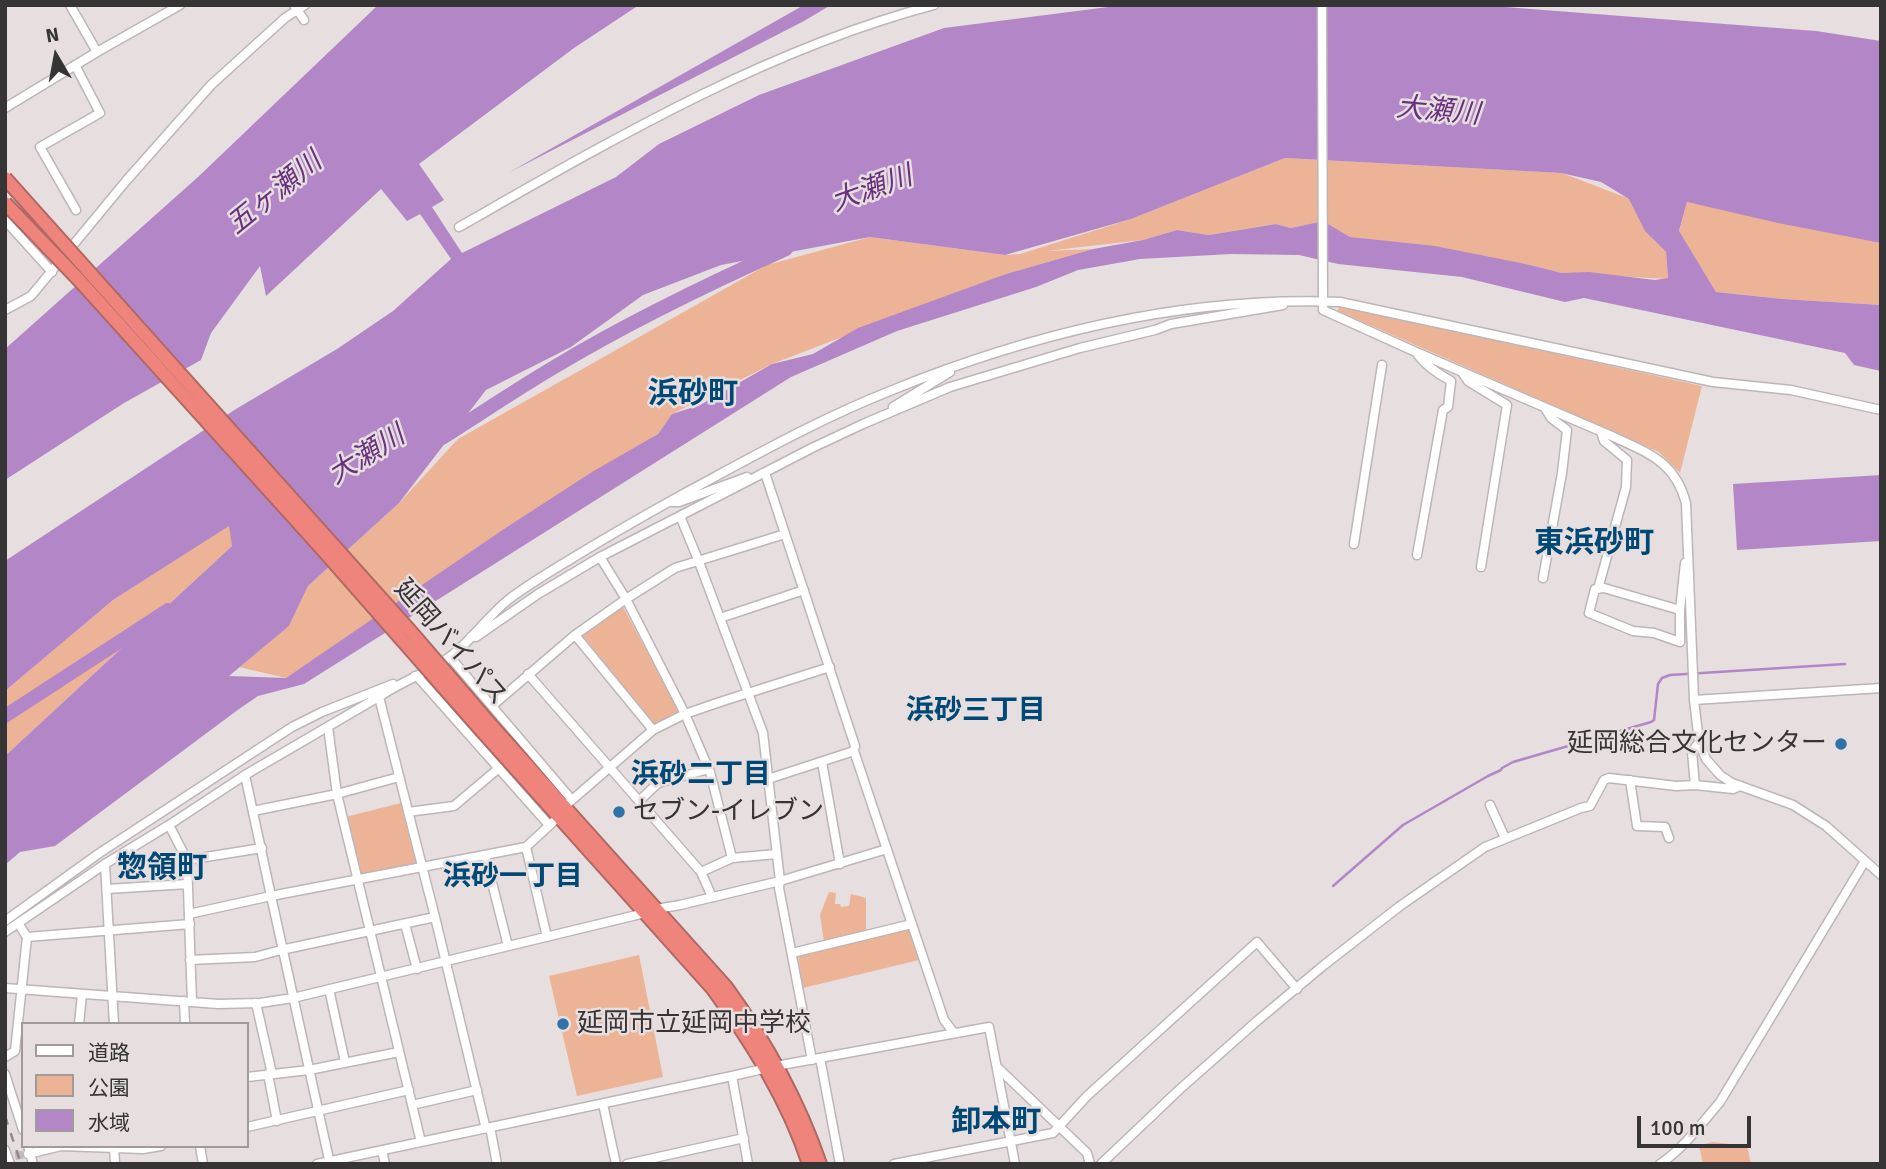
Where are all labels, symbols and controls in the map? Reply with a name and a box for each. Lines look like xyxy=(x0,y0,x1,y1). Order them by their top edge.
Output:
north arrow xyxy=(21,21,91,91)
text: N xyxy=(44,22,61,48)
water label: 大瀬川 xyxy=(1395,92,1481,132)
water label: 五ヶ瀬川 xyxy=(221,146,329,242)
water label: 大瀬川 xyxy=(827,160,917,220)
district label: 浜砂町 xyxy=(648,377,738,413)
water label: 大瀬川 xyxy=(322,419,412,493)
district label: 東浜砂町 xyxy=(1534,526,1654,562)
street label: 延岡バイパス xyxy=(387,574,513,712)
district label: 浜砂三丁目 xyxy=(906,695,1046,729)
place label: 延岡総合文化センター xyxy=(1567,728,1827,760)
marker: 延岡総合文化センター xyxy=(1833,736,1849,752)
district label: 浜砂二丁目 xyxy=(631,759,771,793)
place label: セブン-イレブン xyxy=(633,796,824,828)
marker: セブン-イレブン xyxy=(611,804,627,820)
district label: 惣領町 xyxy=(117,851,207,887)
district label: 浜砂一丁目 xyxy=(443,861,583,895)
place label: 延岡市立延岡中学校 xyxy=(577,1008,811,1040)
marker: 延岡市立延岡中学校 xyxy=(555,1016,571,1032)
legend xyxy=(21,1022,248,1148)
text: 道路 xyxy=(88,1040,130,1066)
text: 公園 xyxy=(88,1075,130,1101)
scale bar xyxy=(1641,1102,1755,1146)
district label: 卸本町 xyxy=(951,1105,1041,1141)
text: 水域 xyxy=(88,1110,130,1136)
text: 100 m xyxy=(1650,1115,1705,1141)

